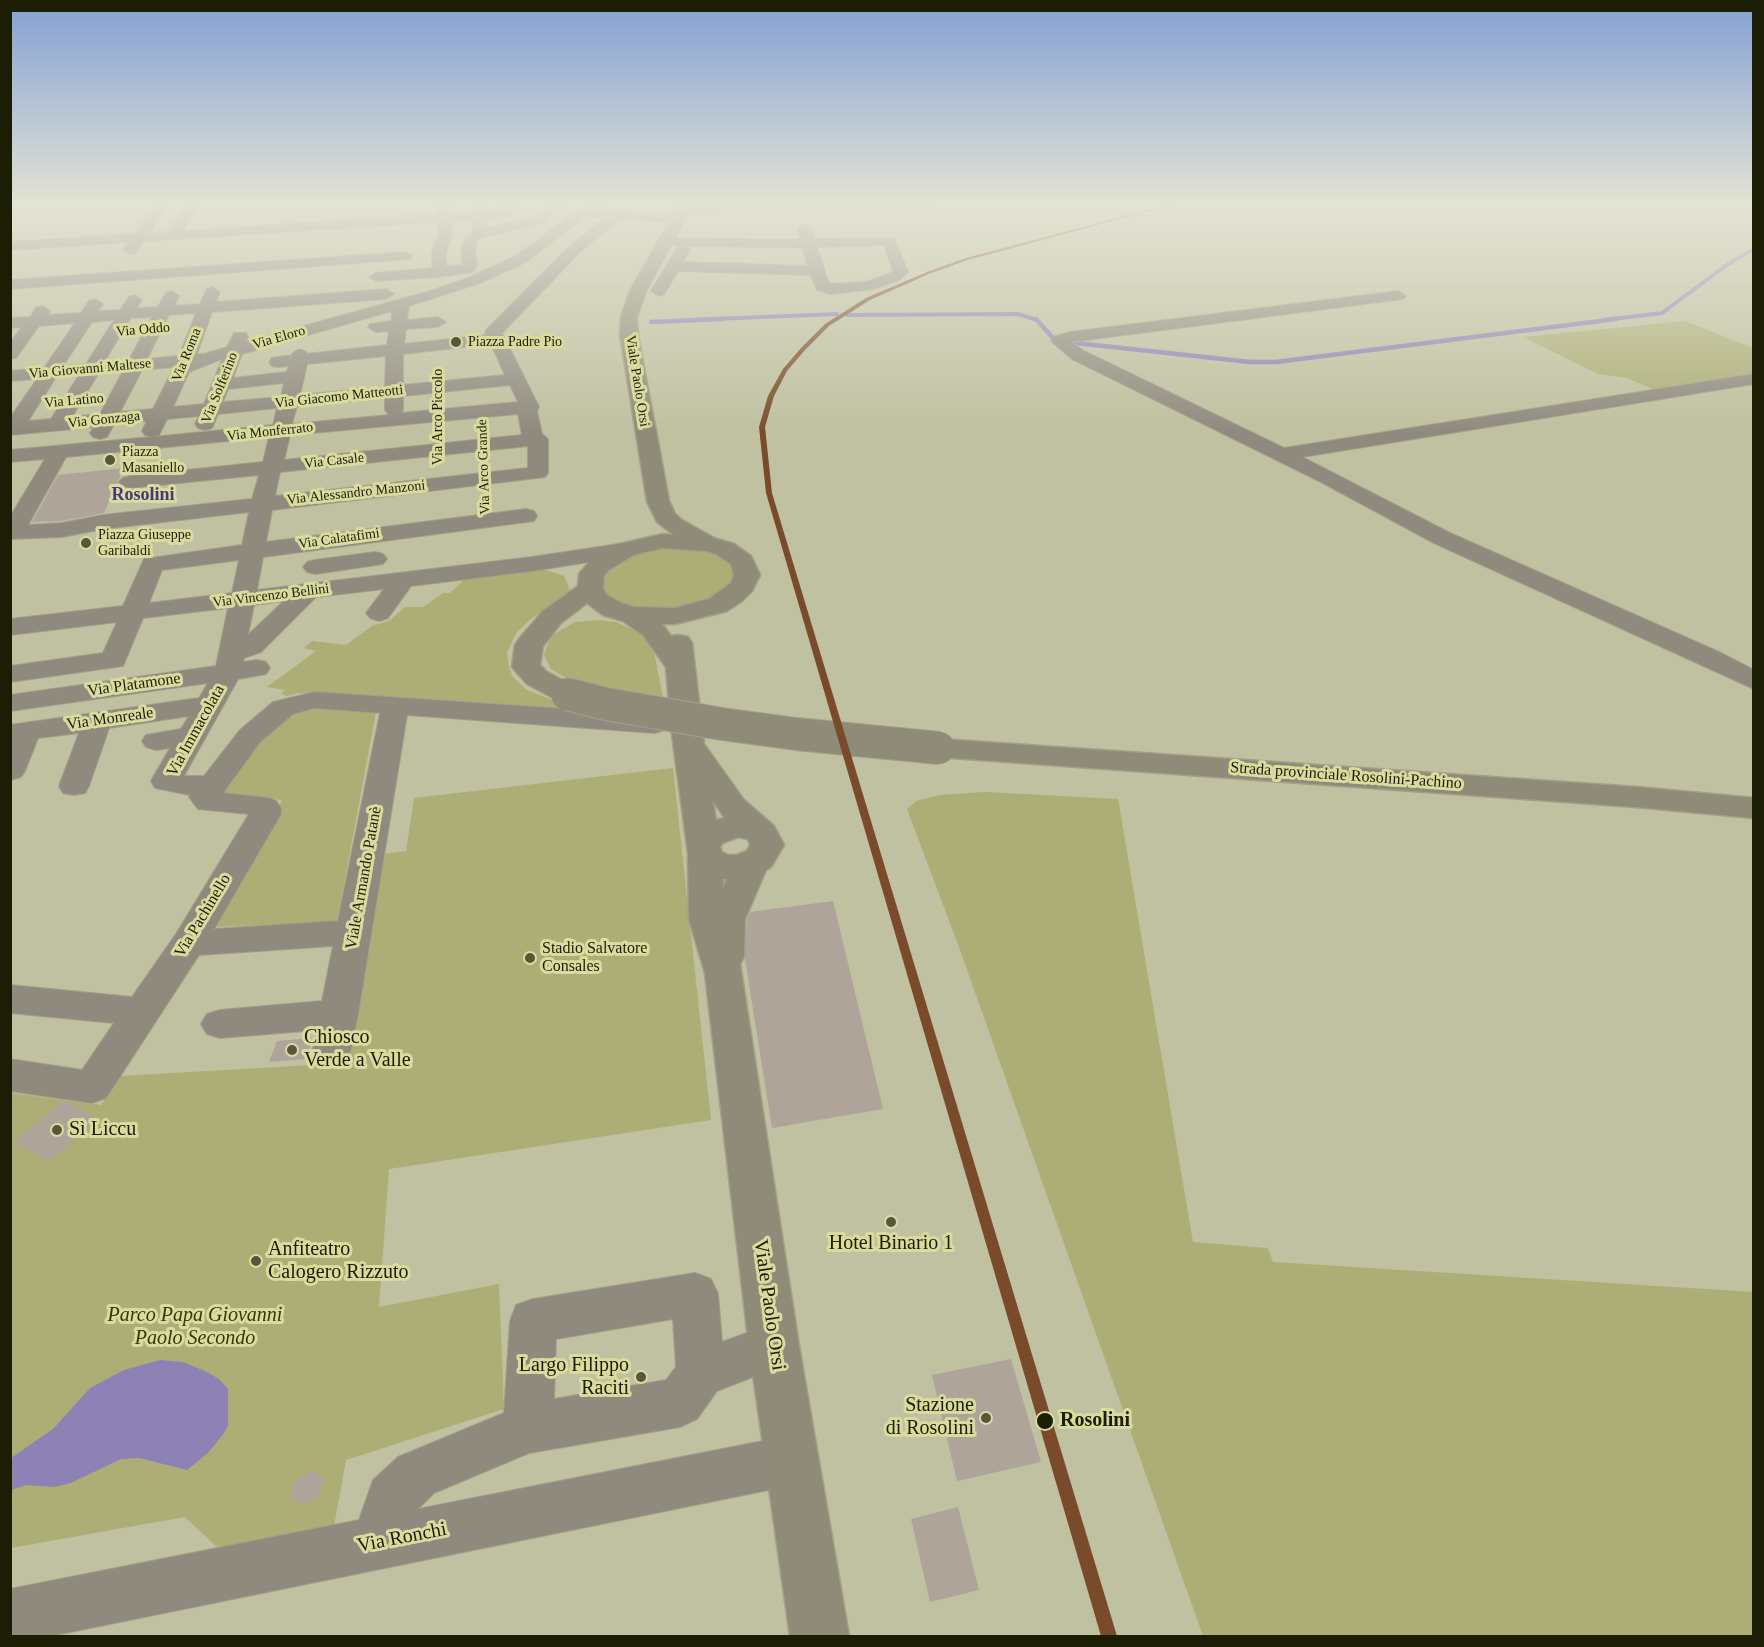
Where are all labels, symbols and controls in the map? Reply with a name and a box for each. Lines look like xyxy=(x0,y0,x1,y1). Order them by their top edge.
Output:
street label: Via Oddo xyxy=(115,319,171,341)
street label: Via Eloro xyxy=(251,322,307,354)
street label: Via Roma xyxy=(169,326,205,384)
place label: Piazza Padre Pio xyxy=(468,334,562,350)
street label: Viale Paolo Orsi xyxy=(621,334,653,428)
marker: Piazza Padre Pio xyxy=(449,335,463,349)
street label: Via Solferino xyxy=(198,350,242,426)
street label: Via Giovanni Maltese xyxy=(28,355,152,383)
street label: Via Arco Piccolo xyxy=(430,369,446,465)
street label: Via Giacomo Matteotti xyxy=(274,382,404,412)
street label: Via Latino xyxy=(44,390,104,412)
street label: Via Gonzaga xyxy=(67,408,141,432)
street label: Via Monferrato xyxy=(226,419,314,445)
street label: Via Arco Grande xyxy=(474,419,494,515)
place label: Piazza Masaniello xyxy=(122,444,184,476)
street label: Via Casale xyxy=(303,450,365,472)
marker: Piazza Masaniello xyxy=(103,453,117,467)
street label: Via Alessandro Manzoni xyxy=(286,477,426,509)
district label: Rosolini xyxy=(111,484,175,506)
street label: Via Calatafimi xyxy=(297,525,381,553)
place label: Piazza Giuseppe Garibaldi xyxy=(98,527,191,560)
marker: Piazza Giuseppe Garibaldi xyxy=(79,536,93,550)
street label: Via Vincenzo Bellini xyxy=(212,581,330,611)
street label: Via Platamone xyxy=(86,669,182,701)
street label: Via Immacolata xyxy=(163,682,229,780)
street label: Via Monreale xyxy=(65,703,155,735)
street label: Strada provinciale Rosolini-Pachino xyxy=(1230,758,1462,794)
street label: Viale Armando Patanè xyxy=(342,805,386,951)
street label: Via Pachinello xyxy=(171,871,235,961)
place label: Stadio Salvatore Consales xyxy=(542,939,647,977)
marker: Stadio Salvatore Consales xyxy=(523,951,537,965)
place label: Chiosco Verde a Valle xyxy=(304,1026,411,1073)
marker: Chiosco Verde a Valle xyxy=(285,1043,299,1057)
place label: Sì Liccu xyxy=(69,1118,136,1142)
marker: Sì Liccu xyxy=(50,1123,64,1137)
marker: Hotel Binario 1 xyxy=(884,1215,898,1229)
place label: Hotel Binario 1 xyxy=(829,1232,953,1256)
place label: Anfiteatro Calogero Rizzuto xyxy=(268,1238,409,1285)
street label: Viale Paolo Orsi xyxy=(748,1238,790,1372)
marker: Anfiteatro Calogero Rizzuto xyxy=(249,1254,263,1268)
park label: Parco Papa Giovanni Paolo Secondo xyxy=(108,1304,282,1351)
place label: Largo Filippo Raciti xyxy=(519,1354,629,1401)
marker: Largo Filippo Raciti xyxy=(634,1370,648,1384)
place label: Stazione di Rosolini xyxy=(886,1394,974,1441)
place label: Rosolini xyxy=(1060,1409,1130,1433)
marker: Stazione di Rosolini xyxy=(979,1411,993,1425)
marker: Rosolini xyxy=(1035,1411,1055,1431)
street label: Via Ronchi xyxy=(355,1518,449,1558)

